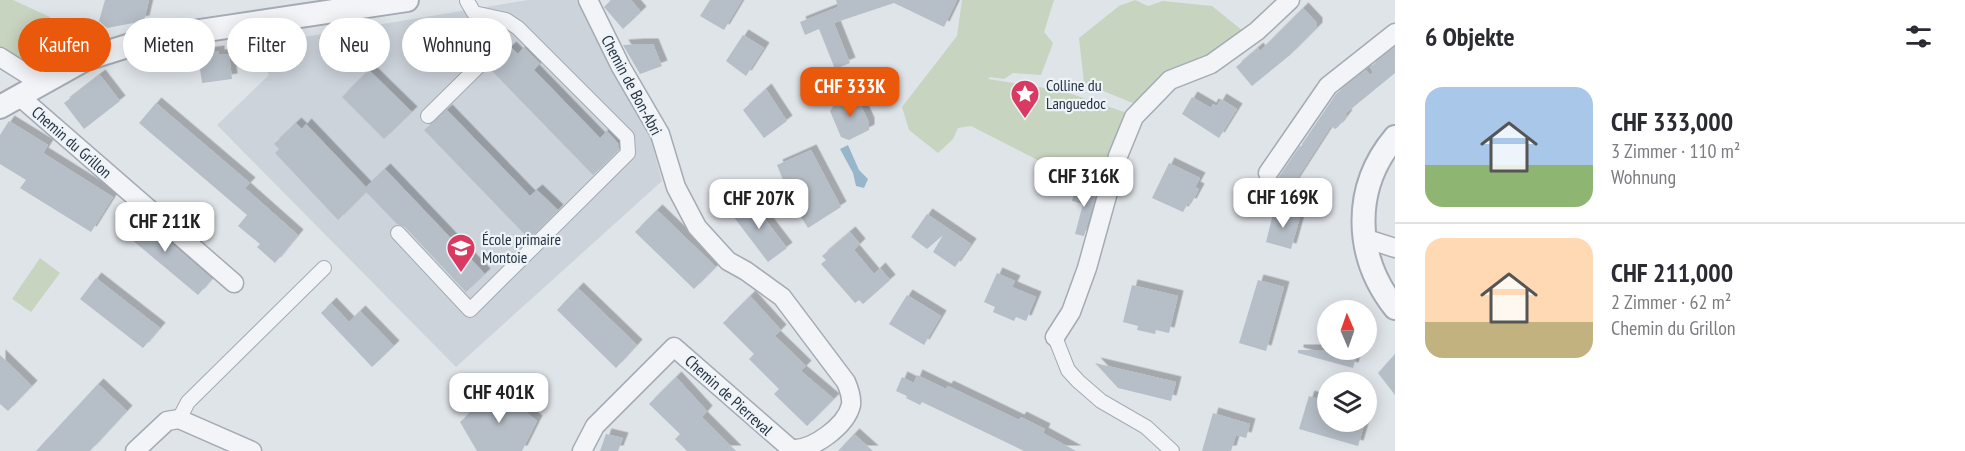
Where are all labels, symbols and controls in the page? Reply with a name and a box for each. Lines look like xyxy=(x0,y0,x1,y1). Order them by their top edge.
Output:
chip: Kaufen xyxy=(18,18,111,72)
chip: Mieten xyxy=(123,18,215,72)
chip: Filter xyxy=(227,18,307,72)
chip: Neu xyxy=(319,18,390,72)
chip: Wohnung xyxy=(402,18,512,72)
text: 6 Objekte xyxy=(1425,20,1515,53)
icon: filters xyxy=(1902,20,1935,53)
street label: Chemin de Bon-Abri xyxy=(597,31,667,139)
pin: CHF 333K xyxy=(788,67,912,118)
text: CHF 333K xyxy=(814,73,886,99)
place label: Colline du Languedoc xyxy=(1046,75,1106,113)
place icon: Colline du Languedoc xyxy=(1009,78,1041,120)
street label: Chemin du Grillon xyxy=(28,102,116,182)
text: CHF 333,000 xyxy=(1611,105,1733,138)
icon: home xyxy=(1473,111,1545,183)
text: 3 Zimmer · 110 m² xyxy=(1611,138,1740,164)
pin: CHF 316K xyxy=(1022,157,1146,208)
text: CHF 316K xyxy=(1048,163,1120,189)
text: Wohnung xyxy=(1611,164,1676,190)
pin: CHF 169K xyxy=(1221,178,1345,229)
pin: CHF 207K xyxy=(697,179,821,230)
text: CHF 169K xyxy=(1247,184,1319,210)
text: CHF 207K xyxy=(723,185,795,211)
pin: CHF 211K xyxy=(103,202,227,253)
text: CHF 211K xyxy=(129,208,201,234)
place label: École primaire Montoie xyxy=(482,229,561,267)
school or university icon: École primaire Montoie xyxy=(445,232,477,274)
text: CHF 211,000 xyxy=(1611,256,1733,289)
icon: home xyxy=(1473,262,1545,334)
text: 2 Zimmer · 62 m² xyxy=(1611,289,1731,315)
north arrow xyxy=(1317,300,1377,360)
map controls xyxy=(1317,300,1377,432)
text: Chemin du Grillon xyxy=(1611,315,1736,341)
street label: Chemin de Pierreval xyxy=(681,350,777,440)
button: layers xyxy=(1317,372,1377,432)
pin: CHF 401K xyxy=(437,373,561,424)
text: CHF 401K xyxy=(463,379,535,405)

